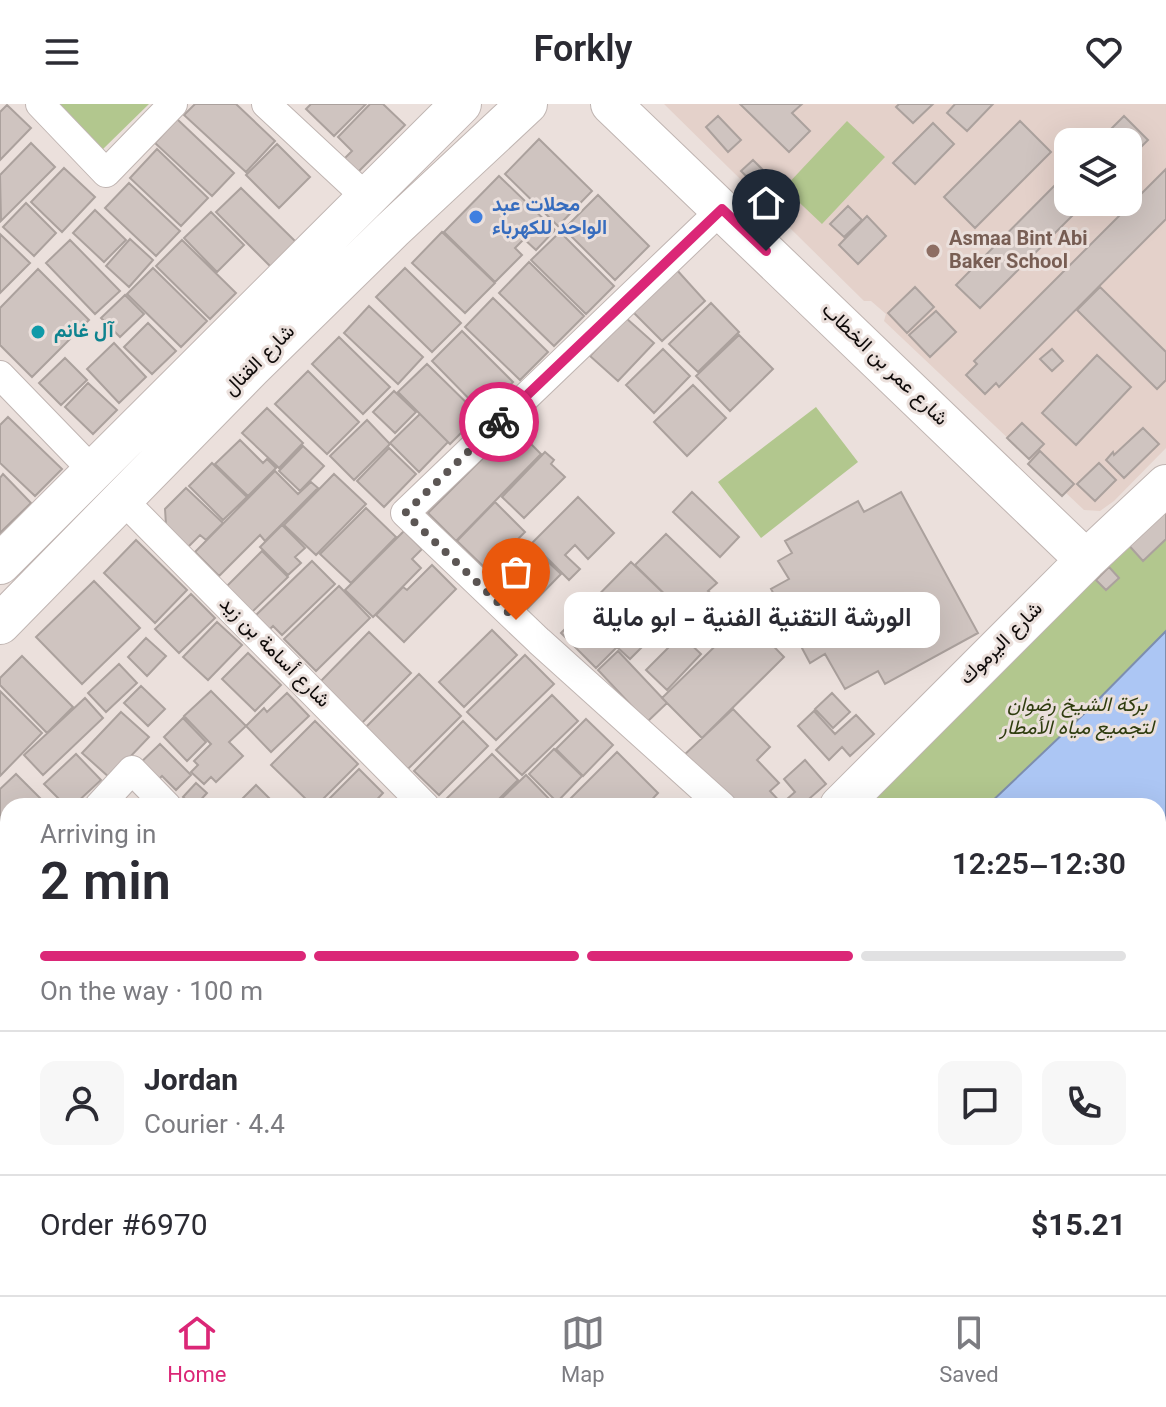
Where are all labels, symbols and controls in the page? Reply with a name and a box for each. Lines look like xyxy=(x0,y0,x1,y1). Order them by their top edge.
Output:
text: Forkly xyxy=(534,24,632,80)
icon: menu xyxy=(40,30,84,74)
icon: heart xyxy=(1082,30,1126,74)
map controls xyxy=(1054,128,1142,216)
button: layers xyxy=(1054,128,1142,216)
pin xyxy=(732,169,800,251)
icon: home xyxy=(744,181,788,225)
place label: محلات عبد الواحد للكهرباء xyxy=(492,190,607,245)
marker: محلات عبد الواحد للكهرباء xyxy=(467,208,485,226)
place label: Asmaa Bint Abi Baker School xyxy=(949,224,1088,279)
marker: Asmaa Bint Abi Baker School xyxy=(924,242,942,260)
street label: شارع عمر بن الخطاب xyxy=(813,296,955,434)
place label: آل غانم xyxy=(54,316,116,348)
street label: شارع القنال xyxy=(217,318,303,404)
marker: آل غانم xyxy=(29,323,47,341)
courier xyxy=(459,382,539,462)
icon: bike xyxy=(477,400,521,444)
pin xyxy=(482,538,550,620)
icon: bag xyxy=(494,550,538,594)
street label: شارع أسامة بن زيد xyxy=(211,590,337,716)
callout: الورشة التقنية الفنية - ابو مايلة xyxy=(564,592,940,648)
street label: شارع اليرموك xyxy=(953,595,1051,693)
text: الورشة التقنية الفنية - ابو مايلة xyxy=(592,599,912,640)
park label: بركة الشيخ رضوان لتجميع مياه الأمطار xyxy=(998,690,1156,745)
text: Arriving in xyxy=(40,816,156,857)
text: 12:25–12:30 xyxy=(952,843,1126,890)
text: 2 min xyxy=(40,846,171,927)
text: On the way · 100 m xyxy=(40,973,263,1014)
text: Jordan xyxy=(144,1059,238,1106)
button: person xyxy=(40,1061,124,1145)
button: chat xyxy=(938,1061,1022,1145)
button: phone xyxy=(1042,1061,1126,1145)
text: Courier · 4.4 xyxy=(144,1106,285,1147)
text: Order #6970 xyxy=(40,1204,208,1251)
text: $15.21 xyxy=(1031,1204,1126,1251)
tab: Home xyxy=(167,1311,226,1394)
tab: Map xyxy=(561,1311,605,1394)
tab: Saved xyxy=(939,1311,999,1394)

